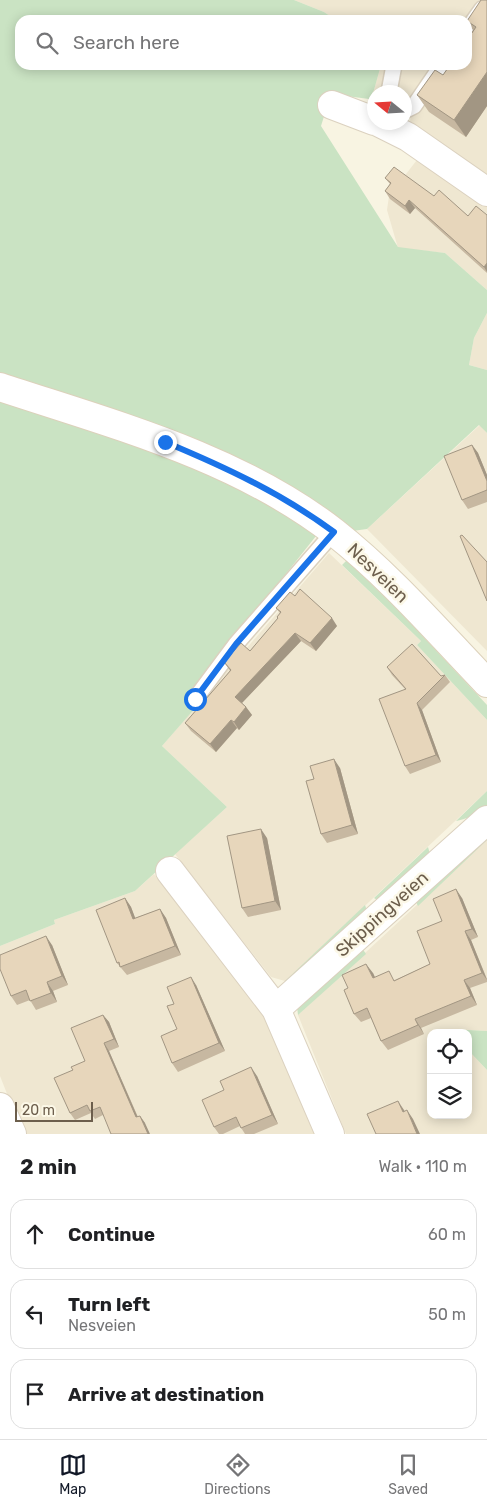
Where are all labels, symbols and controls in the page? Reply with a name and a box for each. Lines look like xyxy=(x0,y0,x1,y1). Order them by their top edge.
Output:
search box xyxy=(15,15,472,70)
icon: search xyxy=(33,29,61,57)
text: Search here xyxy=(73,31,180,54)
north arrow xyxy=(367,85,412,130)
route end xyxy=(154,431,177,454)
street label: Nesveien xyxy=(343,539,413,607)
route start xyxy=(184,688,207,711)
street label: Skippingveien xyxy=(331,867,433,961)
map controls xyxy=(427,1029,472,1119)
button: locate xyxy=(427,1029,472,1074)
button: layers xyxy=(427,1074,472,1119)
scale bar xyxy=(15,1099,92,1122)
text: 20 m xyxy=(22,1102,55,1119)
text: 2 min xyxy=(20,1154,77,1179)
text: Walk · 110 m xyxy=(379,1157,467,1176)
icon: ahead xyxy=(21,1220,49,1248)
text: Continue xyxy=(68,1223,155,1246)
text: 60 m xyxy=(428,1225,466,1244)
text: Turn left xyxy=(68,1293,150,1316)
icon: left xyxy=(21,1300,49,1328)
text: 50 m xyxy=(428,1305,466,1324)
text: Nesveien xyxy=(68,1316,136,1335)
icon: arrive xyxy=(21,1380,49,1408)
text: Arrive at destination xyxy=(68,1383,264,1406)
tab: Map xyxy=(59,1451,87,1498)
tab: Directions xyxy=(204,1451,271,1498)
tab: Saved xyxy=(388,1451,428,1498)

